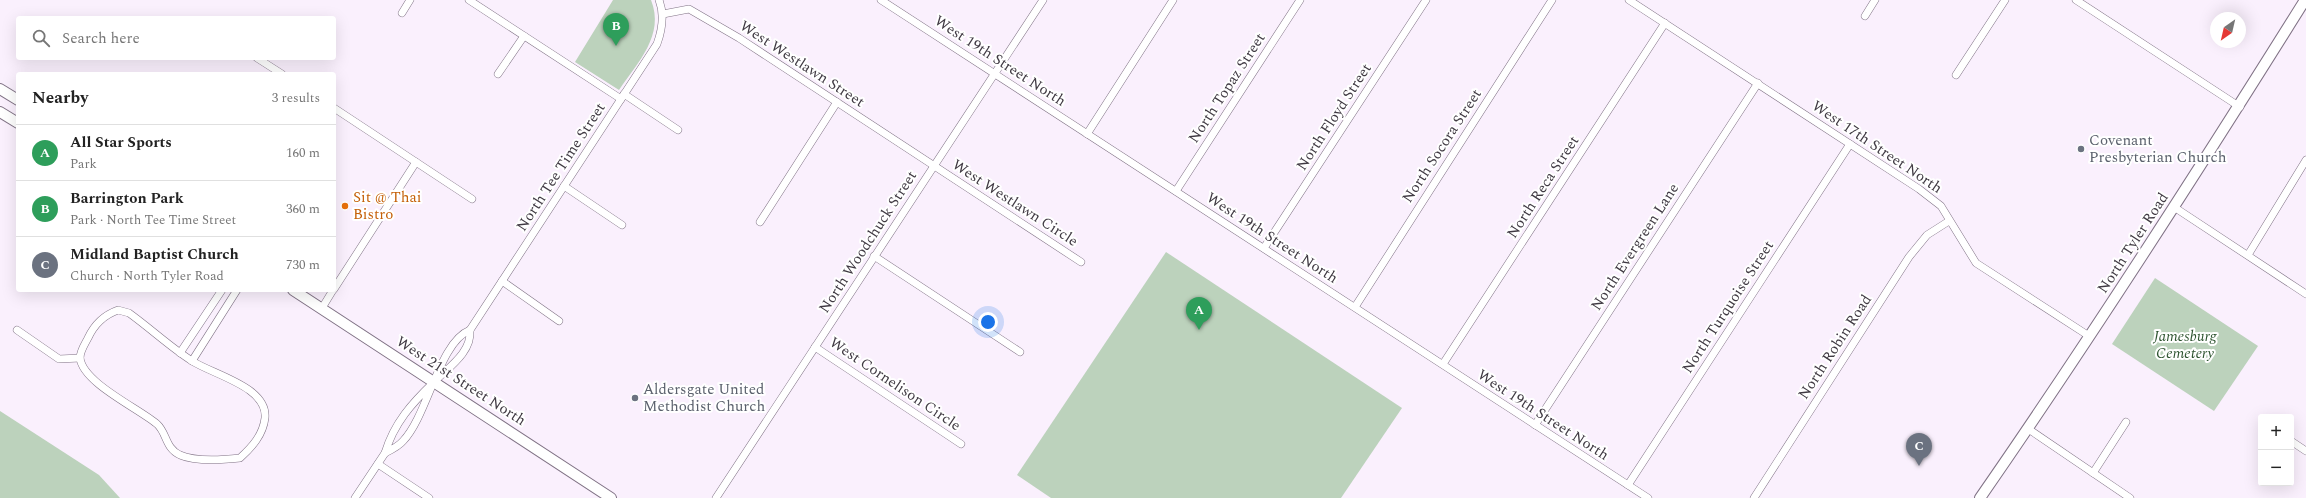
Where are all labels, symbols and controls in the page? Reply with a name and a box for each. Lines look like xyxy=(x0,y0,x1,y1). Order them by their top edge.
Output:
street label: West 19th Street North xyxy=(930,10,1071,112)
north arrow xyxy=(2210,12,2246,48)
pin: B xyxy=(603,13,629,46)
street label: West Westlawn Street xyxy=(735,15,869,113)
search box xyxy=(16,16,336,60)
icon: search xyxy=(30,27,52,49)
text: Search here xyxy=(62,27,140,50)
street label: North Topaz Street xyxy=(1183,28,1271,148)
street label: North Floyd Street xyxy=(1291,59,1377,175)
street label: North Socora Street xyxy=(1396,84,1488,208)
text: Nearby xyxy=(32,85,88,111)
text: 3 results xyxy=(272,88,320,108)
street label: West 17th Street North xyxy=(1807,95,1947,199)
street label: North Tee Time Street xyxy=(511,98,611,236)
place label: Covenant Presbyterian Church xyxy=(2089,129,2227,169)
text: All Star Sports xyxy=(70,131,172,154)
street label: North Reca Street xyxy=(1501,131,1585,243)
text: A xyxy=(40,143,50,163)
text: 160 m xyxy=(286,143,320,163)
marker: Covenant Presbyterian Church xyxy=(2076,144,2086,154)
text: Park xyxy=(70,154,97,174)
street label: West Westlawn Circle xyxy=(947,154,1083,252)
street label: North Woodchuck Street xyxy=(813,166,923,318)
street label: North Evergreen Lane xyxy=(1585,179,1685,315)
place label: Sit @ Thai Bistro xyxy=(353,186,421,226)
text: Barrington Park xyxy=(70,187,184,210)
street label: West 19th Street North xyxy=(1202,187,1343,289)
street label: North Tyler Road xyxy=(2092,188,2174,298)
text: B xyxy=(40,199,50,219)
text: 360 m xyxy=(286,199,320,219)
marker: Sit @ Thai Bistro xyxy=(340,201,350,211)
text: Park · North Tee Time Street xyxy=(70,210,236,230)
street label: North Turquoise Street xyxy=(1676,236,1780,378)
text: Midland Baptist Church xyxy=(70,243,239,266)
text: C xyxy=(40,255,50,275)
text: 730 m xyxy=(286,255,320,275)
text: Church · North Tyler Road xyxy=(70,266,224,286)
street label: North Robin Road xyxy=(1792,290,1878,404)
pin: A xyxy=(1186,297,1212,330)
your location xyxy=(978,312,998,332)
park label: Jamesburg Cemetery xyxy=(2153,325,2218,365)
street label: West 21st Street North xyxy=(392,330,531,432)
street label: West Cornelison Circle xyxy=(825,331,965,437)
street label: West 19th Street North xyxy=(1473,364,1614,466)
place label: Aldersgate United Methodist Church xyxy=(643,378,766,418)
marker: Aldersgate United Methodist Church xyxy=(630,393,640,403)
map controls xyxy=(2258,414,2294,486)
button: + xyxy=(2258,414,2294,450)
pin: C xyxy=(1906,433,1932,466)
button: − xyxy=(2258,450,2294,486)

